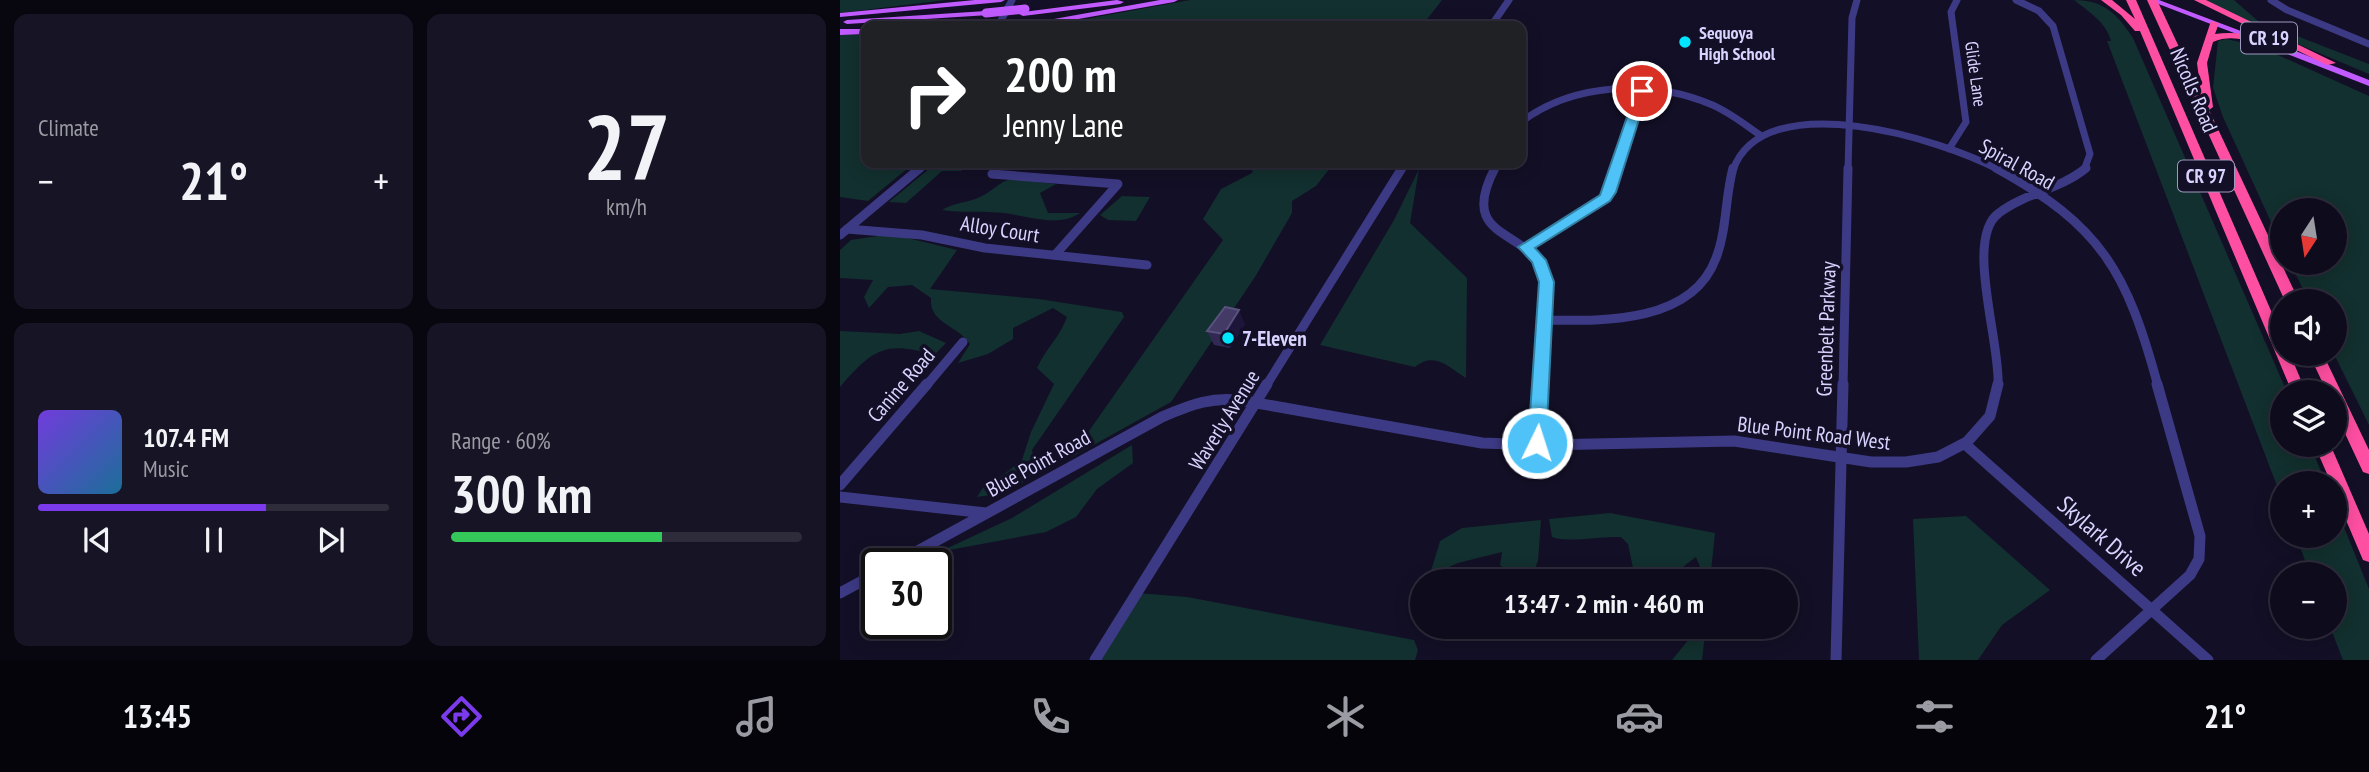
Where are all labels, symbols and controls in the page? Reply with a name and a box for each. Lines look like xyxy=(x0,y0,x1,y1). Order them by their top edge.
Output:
place label: Sequoya High School xyxy=(1699,21,1776,65)
road number: CR 19 xyxy=(2241,22,2297,54)
marker: Sequoya High School xyxy=(1677,34,1693,50)
street label: Glide Lane xyxy=(1960,40,1992,108)
text: 200 m xyxy=(1004,42,1117,106)
street label: Nicolls Road xyxy=(2164,44,2224,136)
icon: right xyxy=(889,49,980,140)
pin xyxy=(1612,61,1672,121)
icon: arrive xyxy=(1623,72,1661,110)
text: 27 xyxy=(583,87,670,205)
text: Jenny Lane xyxy=(1004,104,1124,146)
text: Climate xyxy=(38,113,99,142)
street label: Spiral Road xyxy=(1975,132,2059,196)
text: 21° xyxy=(179,147,248,214)
text: − xyxy=(38,156,54,205)
text: + xyxy=(373,156,389,205)
road number: CR 97 xyxy=(2178,160,2234,192)
text: km/h xyxy=(606,192,647,221)
north arrow xyxy=(2270,198,2347,275)
map controls xyxy=(2270,198,2347,639)
street label: Alloy Court xyxy=(959,209,1042,249)
street label: Greenbelt Parkway xyxy=(1810,261,1842,397)
button: sound xyxy=(2270,289,2347,366)
place label: 7-Eleven xyxy=(1242,325,1307,352)
marker: 7-Eleven xyxy=(1220,330,1236,346)
street label: Canine Road xyxy=(861,342,941,428)
street label: Waverly Avenue xyxy=(1182,365,1266,475)
button: layers xyxy=(2270,380,2347,457)
position arrow xyxy=(1500,406,1574,480)
street label: Blue Point Road West xyxy=(1736,410,1892,456)
text: 107.4 FM xyxy=(143,421,229,454)
street label: Blue Point Road xyxy=(981,423,1095,503)
text: Range · 60% xyxy=(451,426,551,455)
text: Music xyxy=(143,454,189,483)
text: 300 km xyxy=(451,460,592,527)
button: + xyxy=(2270,471,2347,548)
street label: Skylark Drive xyxy=(2051,489,2153,583)
icon: previous xyxy=(78,521,116,559)
icon: pause xyxy=(195,521,233,559)
icon: next xyxy=(312,521,350,559)
speed limit sign: 30 xyxy=(861,548,952,639)
button: − xyxy=(2270,562,2347,639)
text: 13:47 · 2 min · 460 m xyxy=(1504,587,1704,620)
icon: directions xyxy=(437,692,486,741)
icon: music xyxy=(732,692,781,741)
icon: phone xyxy=(1026,692,1075,741)
icon: climate xyxy=(1321,692,1370,741)
icon: car xyxy=(1615,692,1664,741)
icon: filters xyxy=(1910,692,1959,741)
text: 13:45 xyxy=(123,695,192,737)
text: 21° xyxy=(2204,695,2246,737)

